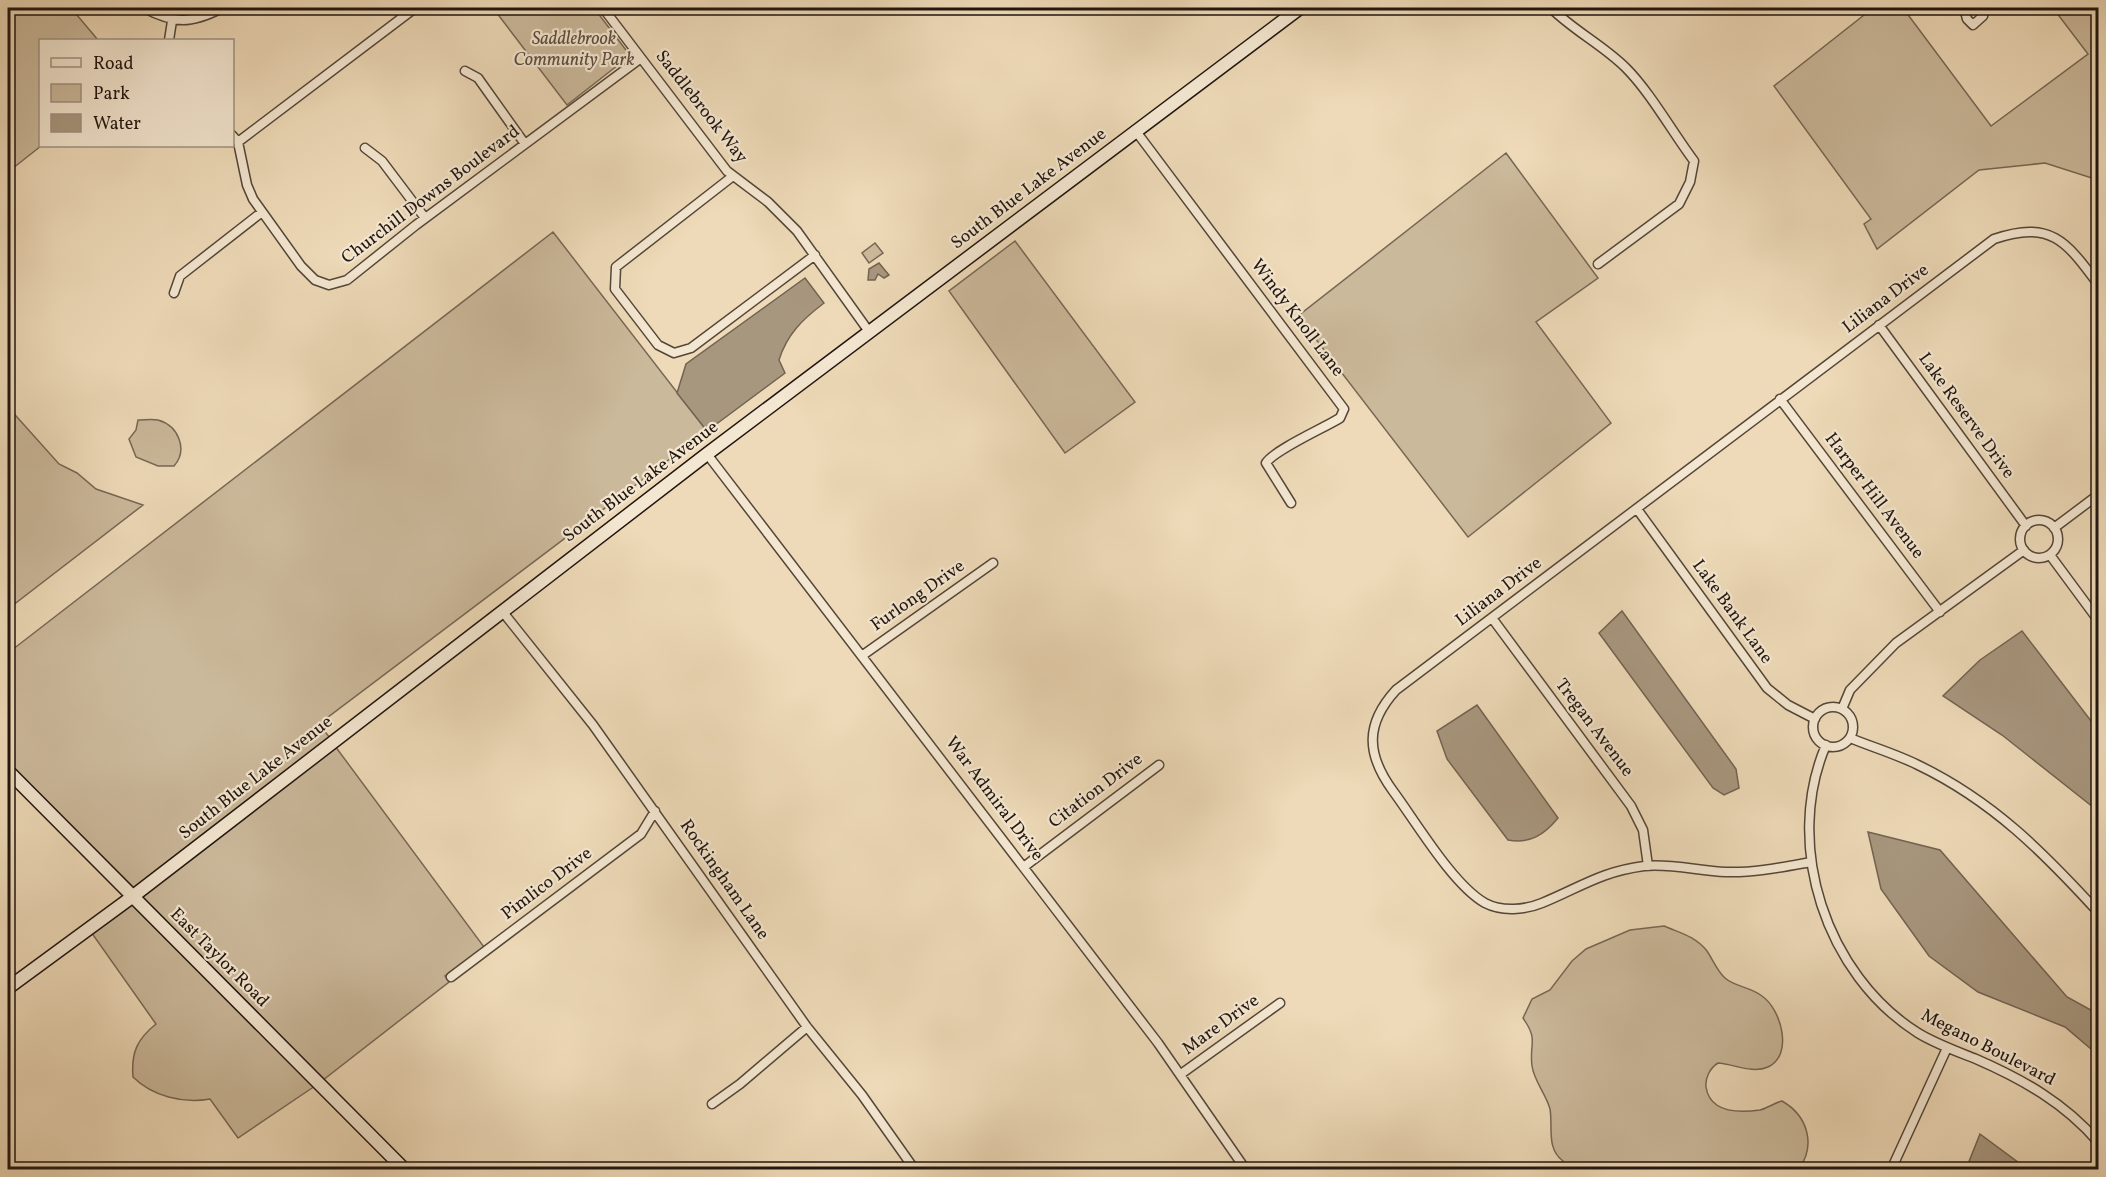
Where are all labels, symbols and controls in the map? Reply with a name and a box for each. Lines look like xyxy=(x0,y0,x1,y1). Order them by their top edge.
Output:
park label: Saddlebrook Community Park xyxy=(513,27,635,73)
legend xyxy=(39,39,234,147)
street label: Saddlebrook Way xyxy=(649,45,753,169)
text: Road xyxy=(93,52,134,77)
text: Park xyxy=(93,82,130,107)
text: Water xyxy=(93,112,141,137)
street label: Churchill Downs Boulevard xyxy=(337,120,525,270)
street label: South Blue Lake Avenue xyxy=(946,122,1112,256)
street label: Windy Knoll Lane xyxy=(1244,254,1350,382)
street label: Liliana Drive xyxy=(1838,258,1934,340)
street label: Lake Reserve Drive xyxy=(1912,348,2020,484)
street label: South Blue Lake Avenue xyxy=(558,415,724,549)
street label: Harper Hill Avenue xyxy=(1818,428,1930,564)
street label: Liliana Drive xyxy=(1451,551,1547,633)
street label: Furlong Drive xyxy=(866,554,970,638)
street label: Lake Bank Lane xyxy=(1686,555,1778,669)
street label: Tregan Avenue xyxy=(1549,674,1639,782)
street label: South Blue Lake Avenue xyxy=(174,710,338,846)
street label: War Admiral Drive xyxy=(939,732,1049,866)
street label: Citation Drive xyxy=(1044,747,1148,835)
street label: Rockingham Lane xyxy=(673,815,775,945)
street label: Pimlico Drive xyxy=(496,842,598,926)
street label: East Taylor Road xyxy=(164,903,274,1013)
street label: Mare Drive xyxy=(1178,989,1264,1061)
street label: Megano Boulevard xyxy=(1916,1003,2060,1093)

